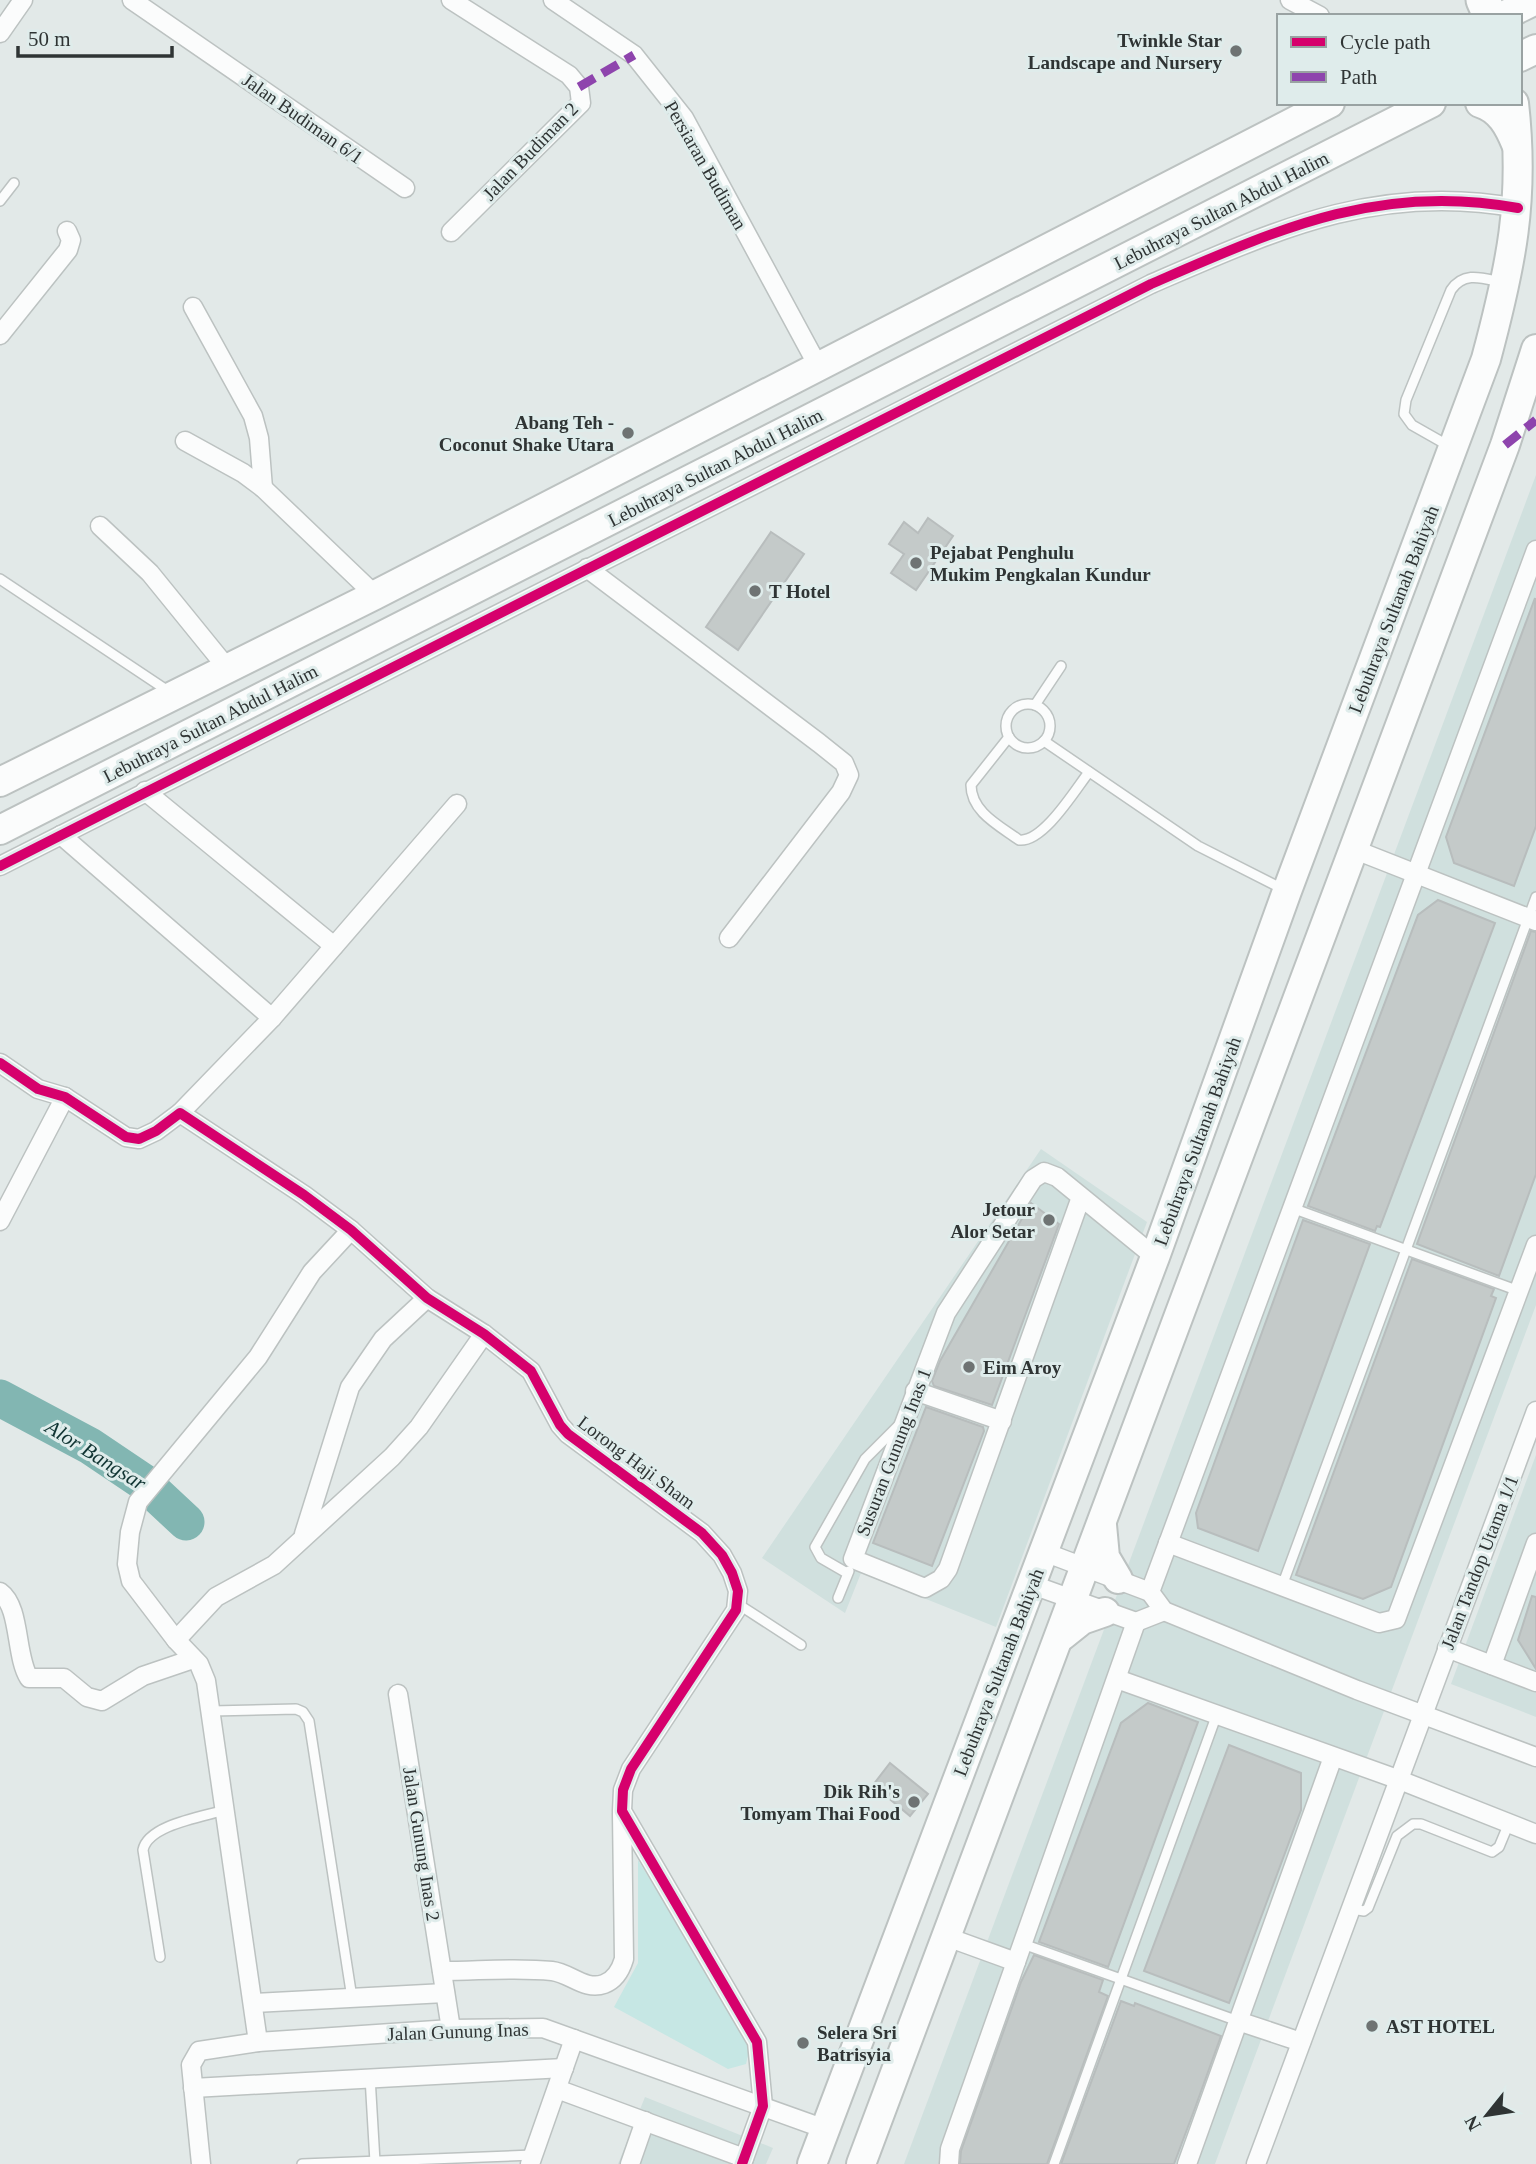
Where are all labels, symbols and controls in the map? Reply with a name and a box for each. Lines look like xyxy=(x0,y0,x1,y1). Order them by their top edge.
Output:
scale bar xyxy=(18,14,172,58)
legend xyxy=(1277,14,1522,105)
text: 50 m xyxy=(28,27,71,51)
place label: Twinkle Star Landscape and Nursery xyxy=(1028,30,1223,73)
text: Cycle path xyxy=(1340,30,1431,54)
marker: Twinkle Star Landscape and Nursery xyxy=(1228,43,1244,59)
text: Path xyxy=(1340,65,1378,89)
street label: Jalan Budiman 6/1 xyxy=(238,69,367,168)
street label: Persiaran Budiman xyxy=(660,97,751,234)
street label: Jalan Budiman 2 xyxy=(478,98,582,205)
street label: Lebuhraya Sultan Abdul Halim xyxy=(1110,147,1332,274)
street label: Lebuhraya Sultan Abdul Halim xyxy=(604,404,826,531)
place label: Abang Teh - Coconut Shake Utara xyxy=(439,412,614,455)
marker: Abang Teh - Coconut Shake Utara xyxy=(620,425,636,441)
street label: Lebuhraya Sultanah Bahiyah xyxy=(1344,502,1443,716)
place label: Pejabat Penghulu Mukim Pengkalan Kundur xyxy=(930,542,1151,585)
marker: Pejabat Penghulu Mukim Pengkalan Kundur xyxy=(908,555,924,571)
place label: T Hotel xyxy=(769,581,830,602)
marker: T Hotel xyxy=(747,583,763,599)
street label: Lebuhraya Sultan Abdul Halim xyxy=(99,660,321,787)
street label: Lebuhraya Sultanah Bahiyah xyxy=(1150,1033,1245,1248)
place label: Jetour Alor Setar xyxy=(950,1199,1036,1242)
marker: Jetour Alor Setar xyxy=(1041,1212,1057,1228)
place label: Eim Aroy xyxy=(983,1357,1062,1378)
marker: Eim Aroy xyxy=(961,1359,977,1375)
street label: Susuran Gunung Inas 1 xyxy=(852,1365,935,1539)
street label: Lorong Haji Sham xyxy=(574,1411,700,1513)
water label: Alor Bangsar xyxy=(40,1414,151,1496)
street label: Jalan Tandop Utama 1/1 xyxy=(1437,1472,1522,1652)
street label: Lebuhraya Sultanah Bahiyah xyxy=(949,1565,1048,1779)
street label: Jalan Gunung Inas 2 xyxy=(399,1766,444,1923)
place label: Dik Rih's Tomyam Thai Food xyxy=(741,1781,900,1824)
marker: Dik Rih's Tomyam Thai Food xyxy=(906,1794,922,1810)
place label: AST HOTEL xyxy=(1386,2016,1495,2037)
marker: AST HOTEL xyxy=(1364,2018,1380,2034)
street label: Jalan Gunung Inas xyxy=(387,2019,529,2044)
place label: Selera Sri Batrisyia xyxy=(817,2022,897,2065)
marker: Selera Sri Batrisyia xyxy=(795,2035,811,2051)
north arrow xyxy=(1452,2080,1522,2150)
text: N xyxy=(1460,2112,1485,2134)

